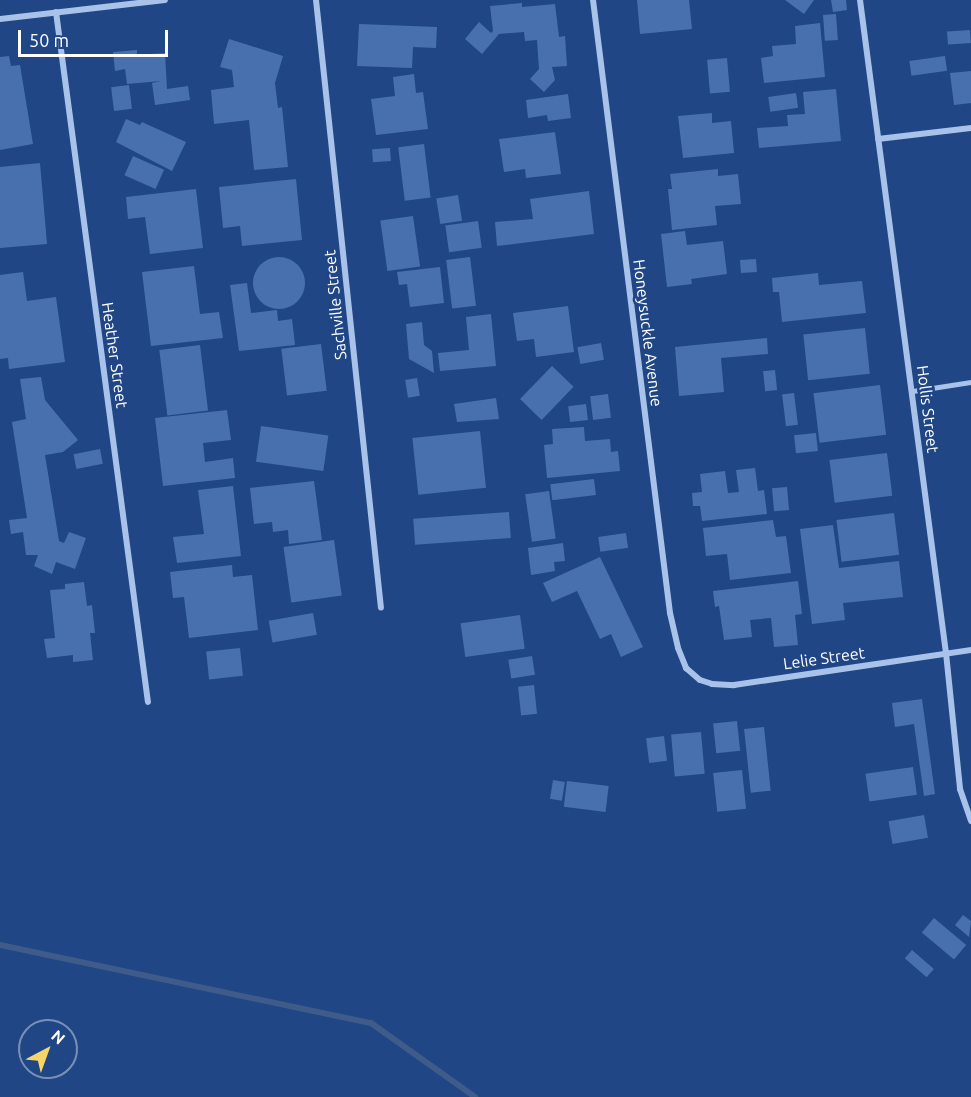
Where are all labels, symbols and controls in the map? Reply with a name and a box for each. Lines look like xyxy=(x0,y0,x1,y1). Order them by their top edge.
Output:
scale bar xyxy=(21,18,171,56)
text: 50 m xyxy=(29,30,69,50)
street label: Sachville Street xyxy=(320,249,350,361)
street label: Honeysuckle Avenue xyxy=(629,258,667,408)
street label: Heather Street xyxy=(98,301,132,409)
street label: Hollis Street xyxy=(913,364,943,454)
street label: Lelie Street xyxy=(782,643,866,673)
north arrow xyxy=(18,1019,78,1079)
text: N xyxy=(48,1026,69,1048)

